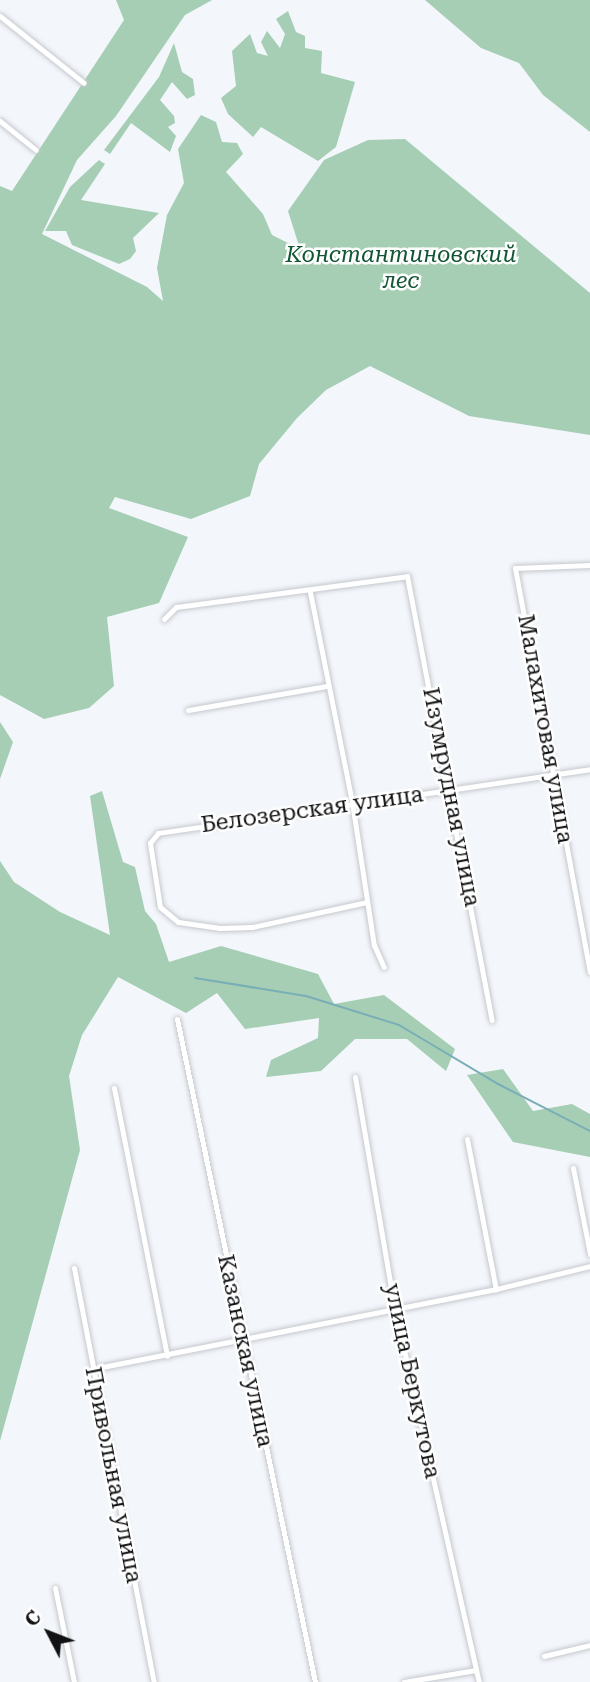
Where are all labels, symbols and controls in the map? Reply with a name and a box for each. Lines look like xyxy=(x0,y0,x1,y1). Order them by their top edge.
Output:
park label: Константиновский лес xyxy=(286,241,516,295)
street label: Малахитовая улица xyxy=(511,612,579,846)
street label: Изумрудная улица xyxy=(416,685,486,909)
street label: Белозерская улица xyxy=(199,781,425,839)
street label: Казанская улица xyxy=(211,1252,279,1450)
street label: улица Беркутова xyxy=(378,1281,446,1481)
street label: Привольная улица xyxy=(78,1365,148,1585)
north arrow xyxy=(14,1598,84,1668)
text: С xyxy=(20,1606,46,1631)

